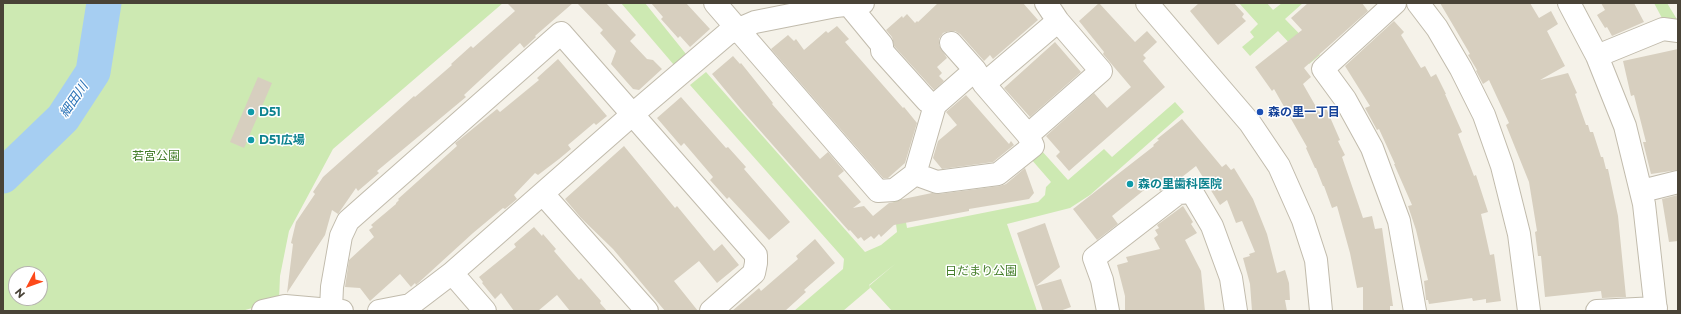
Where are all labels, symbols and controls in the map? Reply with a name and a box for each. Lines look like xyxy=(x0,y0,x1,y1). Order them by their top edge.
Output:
water label: 細田川 xyxy=(56,80,92,120)
place label: D51 xyxy=(259,105,281,119)
place label: 森の里一丁目 xyxy=(1268,105,1340,119)
marker: D51 xyxy=(246,107,256,117)
marker: 森の里一丁目 xyxy=(1255,107,1265,117)
place label: D51広場 xyxy=(259,133,305,147)
marker: D51広場 xyxy=(246,135,256,145)
park label: 若宮公園 xyxy=(132,149,180,163)
place label: 森の里歯科医院 xyxy=(1138,177,1222,191)
marker: 森の里歯科医院 xyxy=(1125,179,1135,189)
park label: 日だまり公園 xyxy=(945,264,1017,278)
north arrow xyxy=(8,266,48,306)
text: N xyxy=(12,285,28,301)

